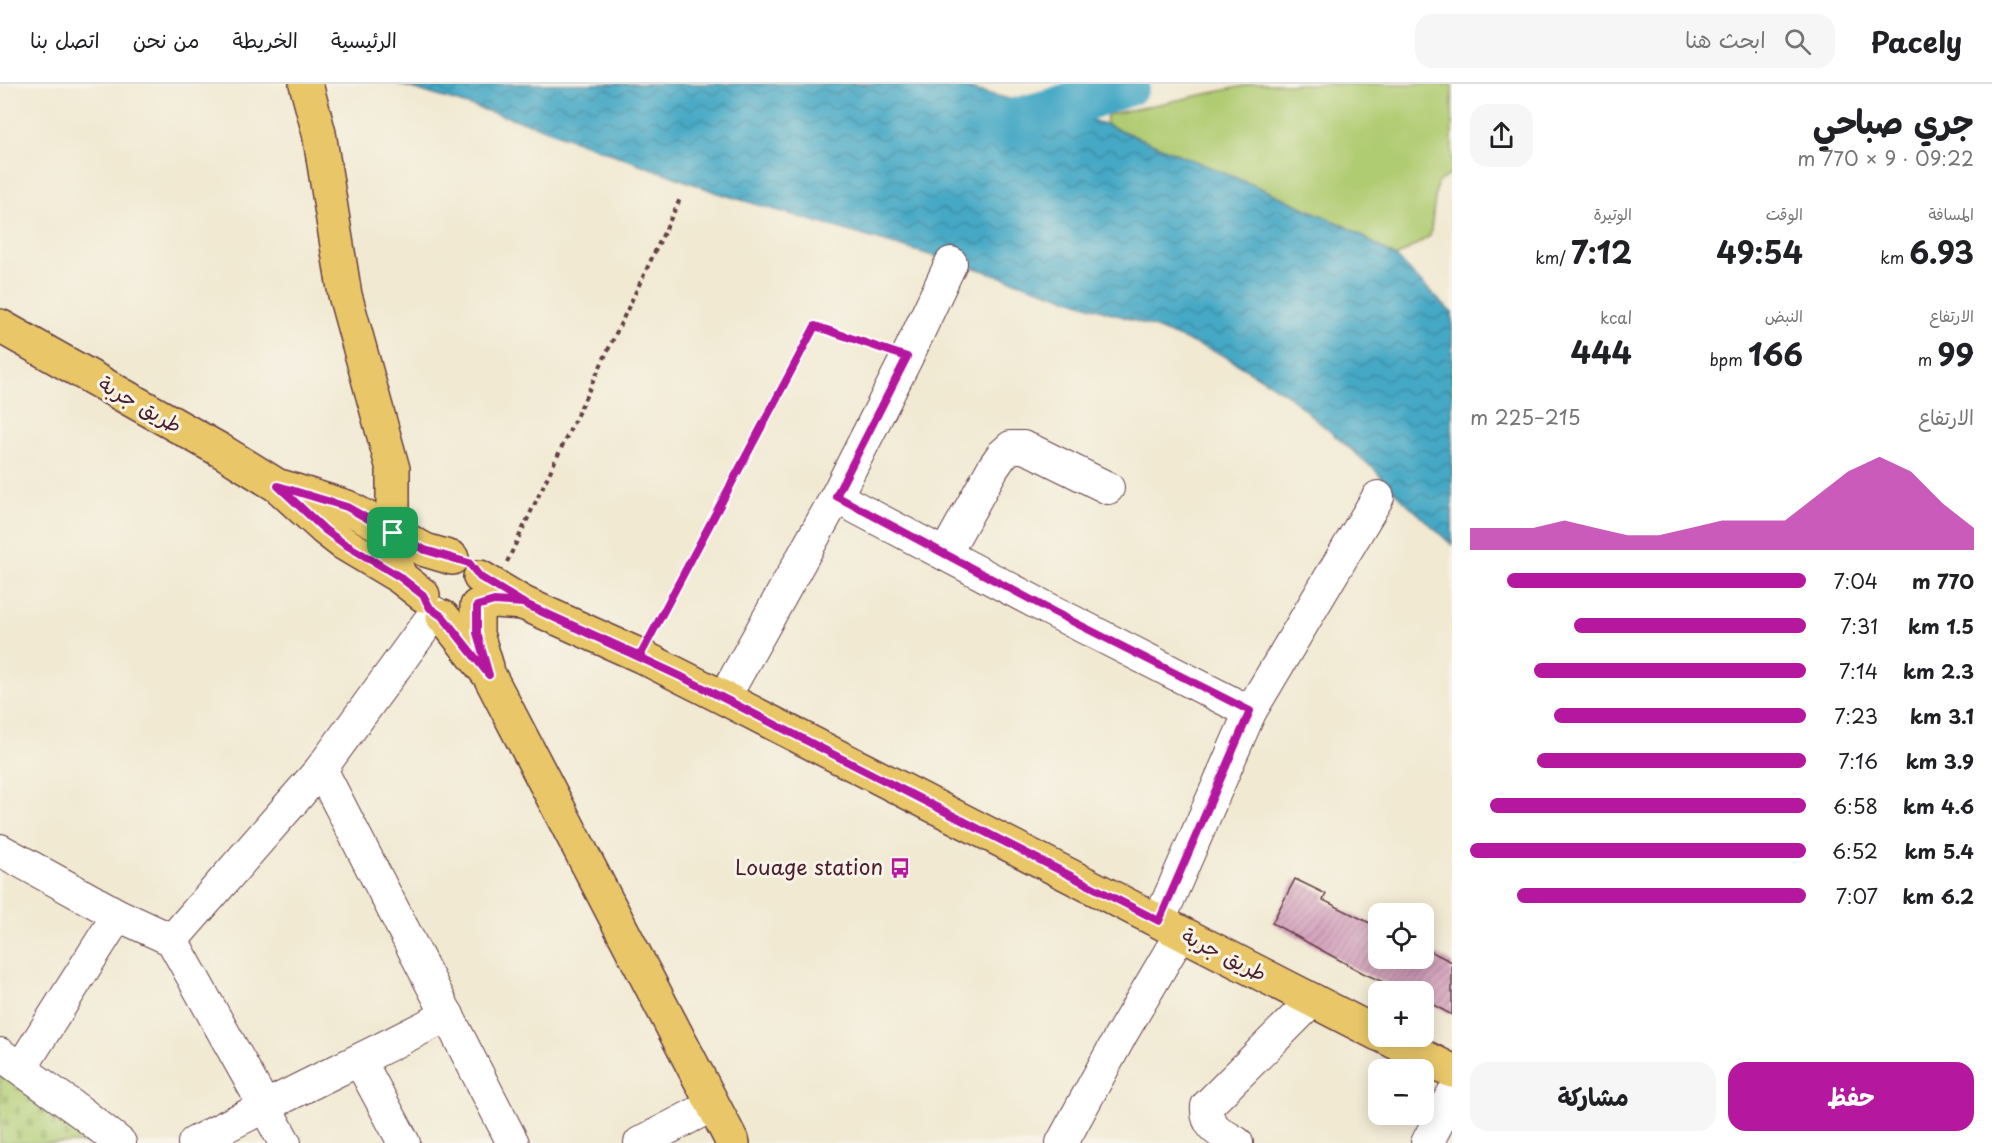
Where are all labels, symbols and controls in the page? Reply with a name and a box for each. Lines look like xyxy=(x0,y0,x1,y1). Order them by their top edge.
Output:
search box xyxy=(1415,14,1835,68)
text: Pacely xyxy=(1871,20,1962,63)
text: ابحث هنا xyxy=(1685,22,1766,55)
text: اتصل بنا xyxy=(30,23,100,55)
text: من نحن xyxy=(133,23,199,55)
text: الخريطة xyxy=(232,23,298,55)
text: الرئيسية xyxy=(331,23,397,55)
icon: search xyxy=(1781,25,1814,58)
text: جري صباحي xyxy=(1813,95,1974,145)
button: share xyxy=(1470,104,1533,167)
text: 09:22 · 9 × 770 m xyxy=(1797,143,1974,173)
text: الوتيرة xyxy=(1593,201,1632,225)
text: الوقت xyxy=(1766,201,1803,225)
text: المسافة xyxy=(1928,201,1974,225)
text: 7:12 xyxy=(1571,229,1632,274)
text: 49:54 xyxy=(1716,229,1803,274)
text: 6.93 xyxy=(1910,229,1974,274)
text: /km xyxy=(1535,245,1571,269)
text: km xyxy=(1880,245,1910,269)
text: النبض xyxy=(1765,303,1803,327)
text: الارتفاع xyxy=(1929,303,1974,327)
text: kcal xyxy=(1600,305,1632,329)
text: 444 xyxy=(1571,329,1632,374)
text: 166 xyxy=(1748,331,1803,376)
text: 99 xyxy=(1938,331,1974,376)
text: bpm xyxy=(1709,347,1748,371)
text: m xyxy=(1918,347,1938,371)
street label: طريق جربة xyxy=(93,366,189,440)
text: 215–225 m xyxy=(1470,402,1581,432)
text: الارتفاع xyxy=(1918,402,1974,432)
pin xyxy=(367,507,418,558)
icon: arrive xyxy=(376,516,409,549)
text: 7:04 xyxy=(1833,566,1878,596)
text: 770 m xyxy=(1912,566,1974,596)
text: 7:31 xyxy=(1840,611,1878,641)
text: 1.5 km xyxy=(1908,611,1974,641)
text: 7:14 xyxy=(1839,656,1878,686)
text: 2.3 km xyxy=(1903,656,1974,686)
text: 7:23 xyxy=(1834,701,1878,731)
text: 3.1 km xyxy=(1910,701,1974,731)
text: 7:16 xyxy=(1838,746,1878,776)
text: 3.9 km xyxy=(1906,746,1974,776)
text: 6:58 xyxy=(1833,791,1878,821)
text: 4.6 km xyxy=(1903,791,1974,821)
text: 6:52 xyxy=(1832,836,1878,866)
text: 5.4 km xyxy=(1904,836,1974,866)
place label: Louage station xyxy=(735,850,883,882)
bus stop icon: Louage station xyxy=(888,856,912,880)
text: 7:07 xyxy=(1836,881,1878,911)
text: 6.2 km xyxy=(1902,881,1974,911)
map controls xyxy=(1368,903,1434,1125)
button: locate xyxy=(1368,903,1434,969)
street label: طريق جربة xyxy=(1177,918,1273,988)
button: + xyxy=(1368,981,1434,1047)
button: − xyxy=(1368,1059,1434,1125)
button: مشاركة xyxy=(1470,1062,1716,1131)
button: حفظ xyxy=(1728,1062,1974,1131)

